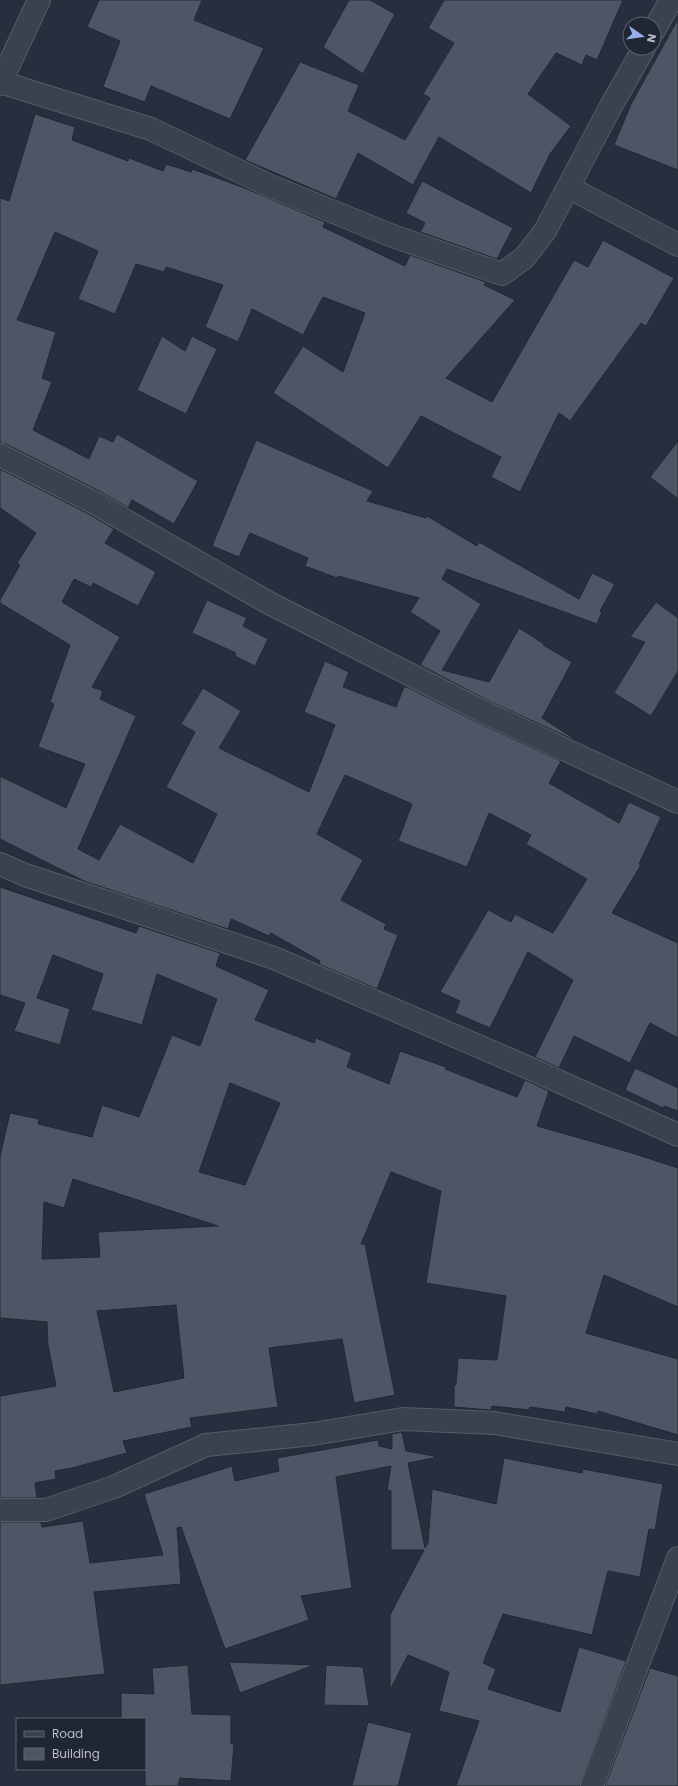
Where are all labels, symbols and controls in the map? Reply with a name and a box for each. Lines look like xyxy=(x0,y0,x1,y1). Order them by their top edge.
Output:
north arrow xyxy=(622,16,662,56)
text: N xyxy=(643,32,660,44)
legend xyxy=(16,1718,146,1770)
text: Road xyxy=(52,1725,83,1742)
text: Building xyxy=(52,1745,100,1762)

